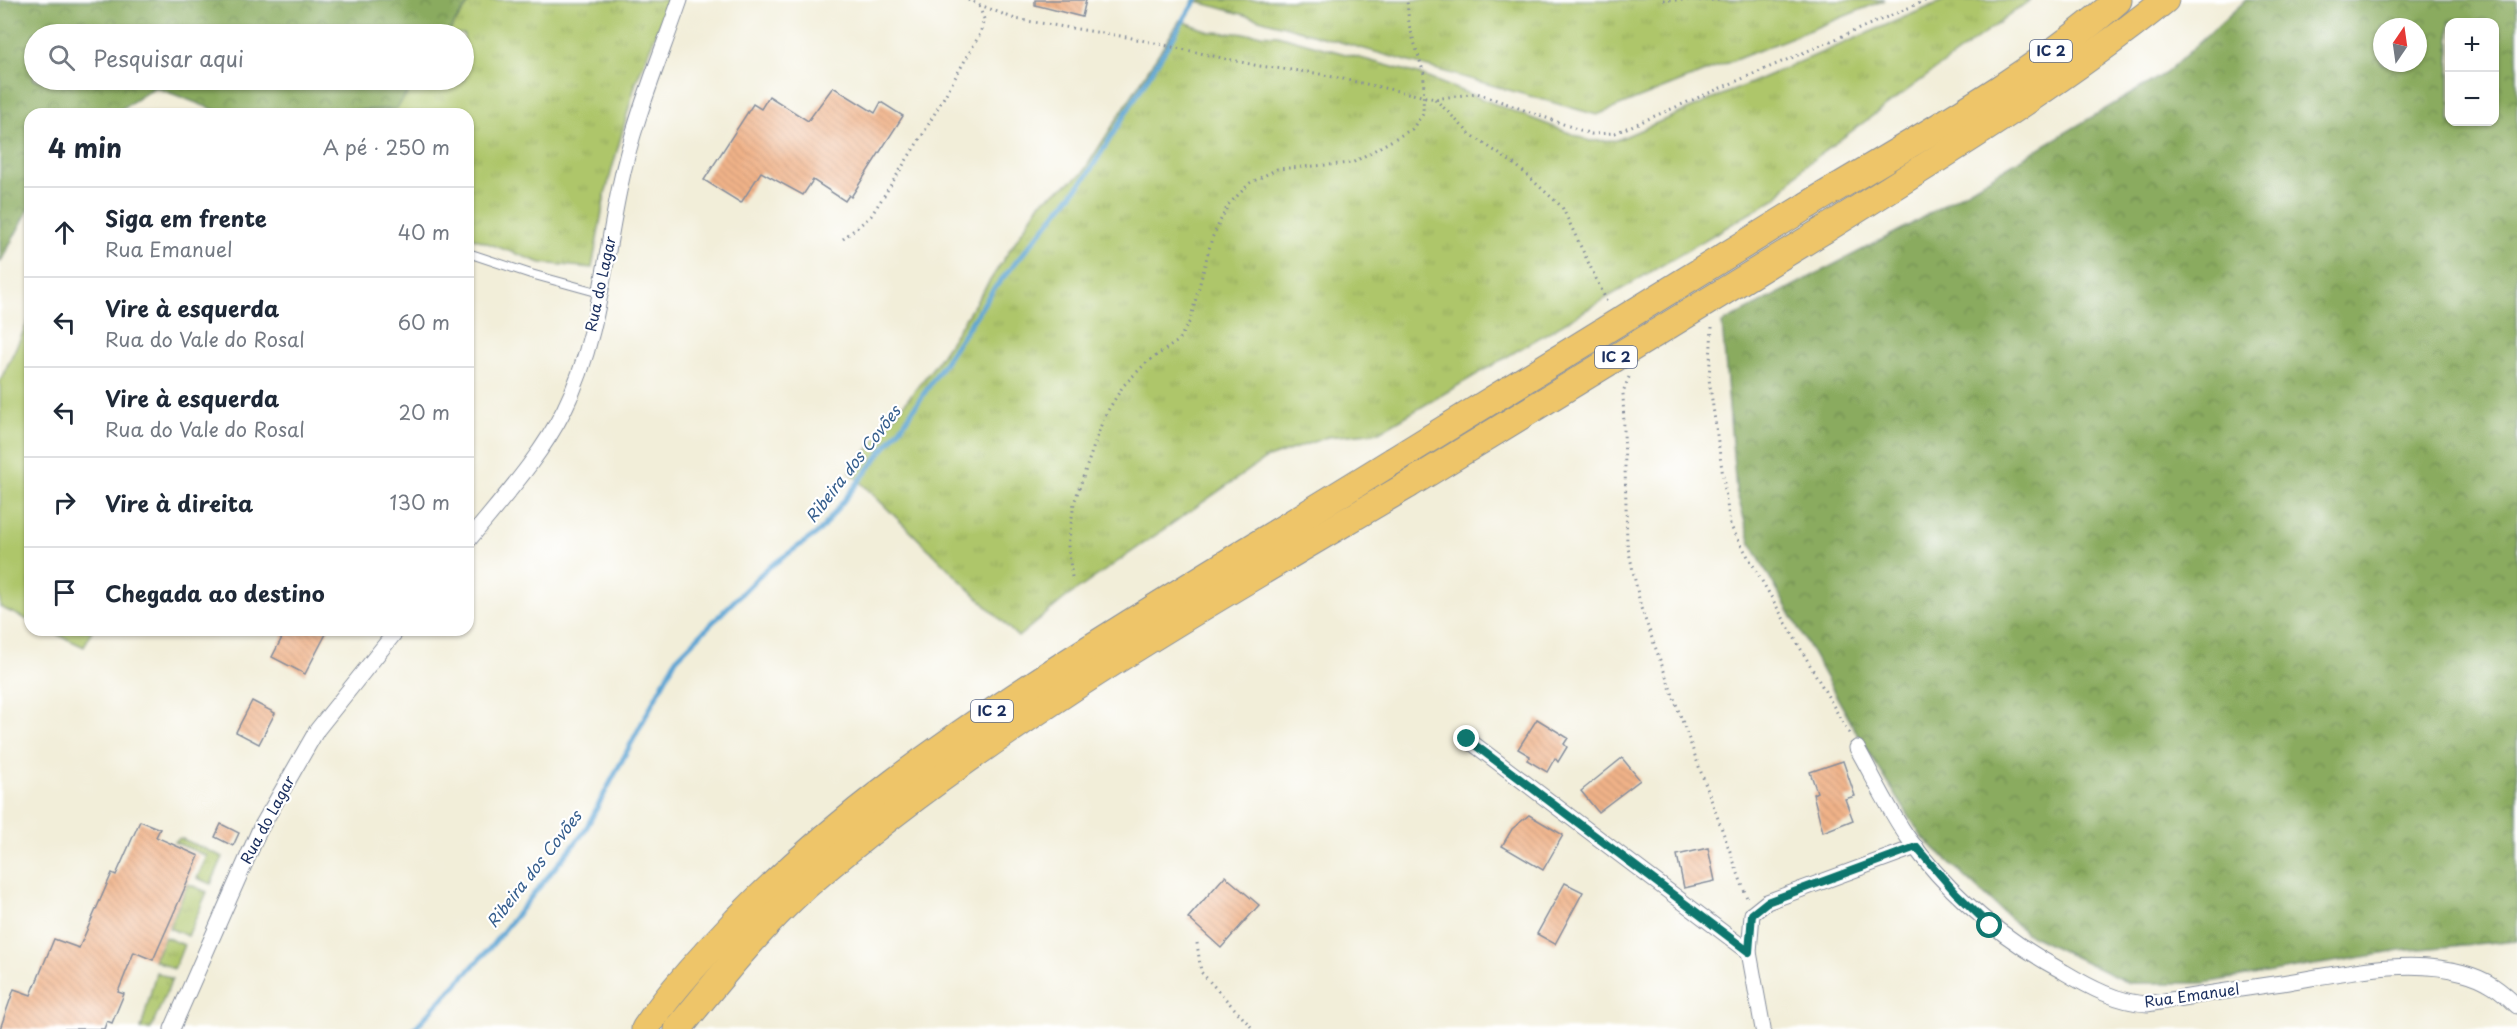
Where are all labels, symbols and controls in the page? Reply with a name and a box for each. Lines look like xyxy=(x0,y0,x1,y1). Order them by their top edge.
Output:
north arrow xyxy=(2373,18,2427,72)
map controls xyxy=(2445,18,2499,126)
button: + xyxy=(2445,18,2499,72)
search box xyxy=(24,24,474,90)
road number: IC 2 xyxy=(2030,40,2072,62)
icon: search xyxy=(45,41,78,74)
text: Pesquisar aqui xyxy=(93,41,244,74)
button: − xyxy=(2445,72,2499,126)
text: 4 min xyxy=(48,128,122,167)
text: A pé · 250 m xyxy=(323,132,450,162)
text: Siga em frente xyxy=(105,201,267,234)
icon: ahead xyxy=(48,216,81,249)
text: 40 m xyxy=(398,217,450,247)
text: Rua Emanuel xyxy=(105,234,233,264)
street label: Rua do Lagar xyxy=(578,234,621,334)
text: Vire à esquerda xyxy=(105,291,279,324)
icon: left xyxy=(48,306,81,339)
text: 60 m xyxy=(398,307,450,337)
text: Rua do Vale do Rosal xyxy=(105,324,305,354)
road number: IC 2 xyxy=(1595,346,1637,368)
text: Vire à esquerda xyxy=(105,381,279,414)
icon: left xyxy=(48,396,81,429)
text: 20 m xyxy=(398,397,450,427)
water label: Ribeira dos Covões xyxy=(799,398,907,527)
text: Rua do Vale do Rosal xyxy=(105,414,305,444)
icon: right xyxy=(48,486,81,519)
text: Vire à direita xyxy=(105,486,253,519)
text: 130 m xyxy=(390,487,450,517)
icon: arrive xyxy=(48,576,81,609)
text: Chegada ao destino xyxy=(105,576,325,609)
road number: IC 2 xyxy=(971,700,1013,722)
route end xyxy=(1453,725,1479,751)
street label: Rua do Lagar xyxy=(234,771,300,868)
water label: Ribeira dos Covões xyxy=(480,803,588,932)
route start xyxy=(1976,912,2002,938)
street label: Rua Emanuel xyxy=(2143,976,2241,1013)

